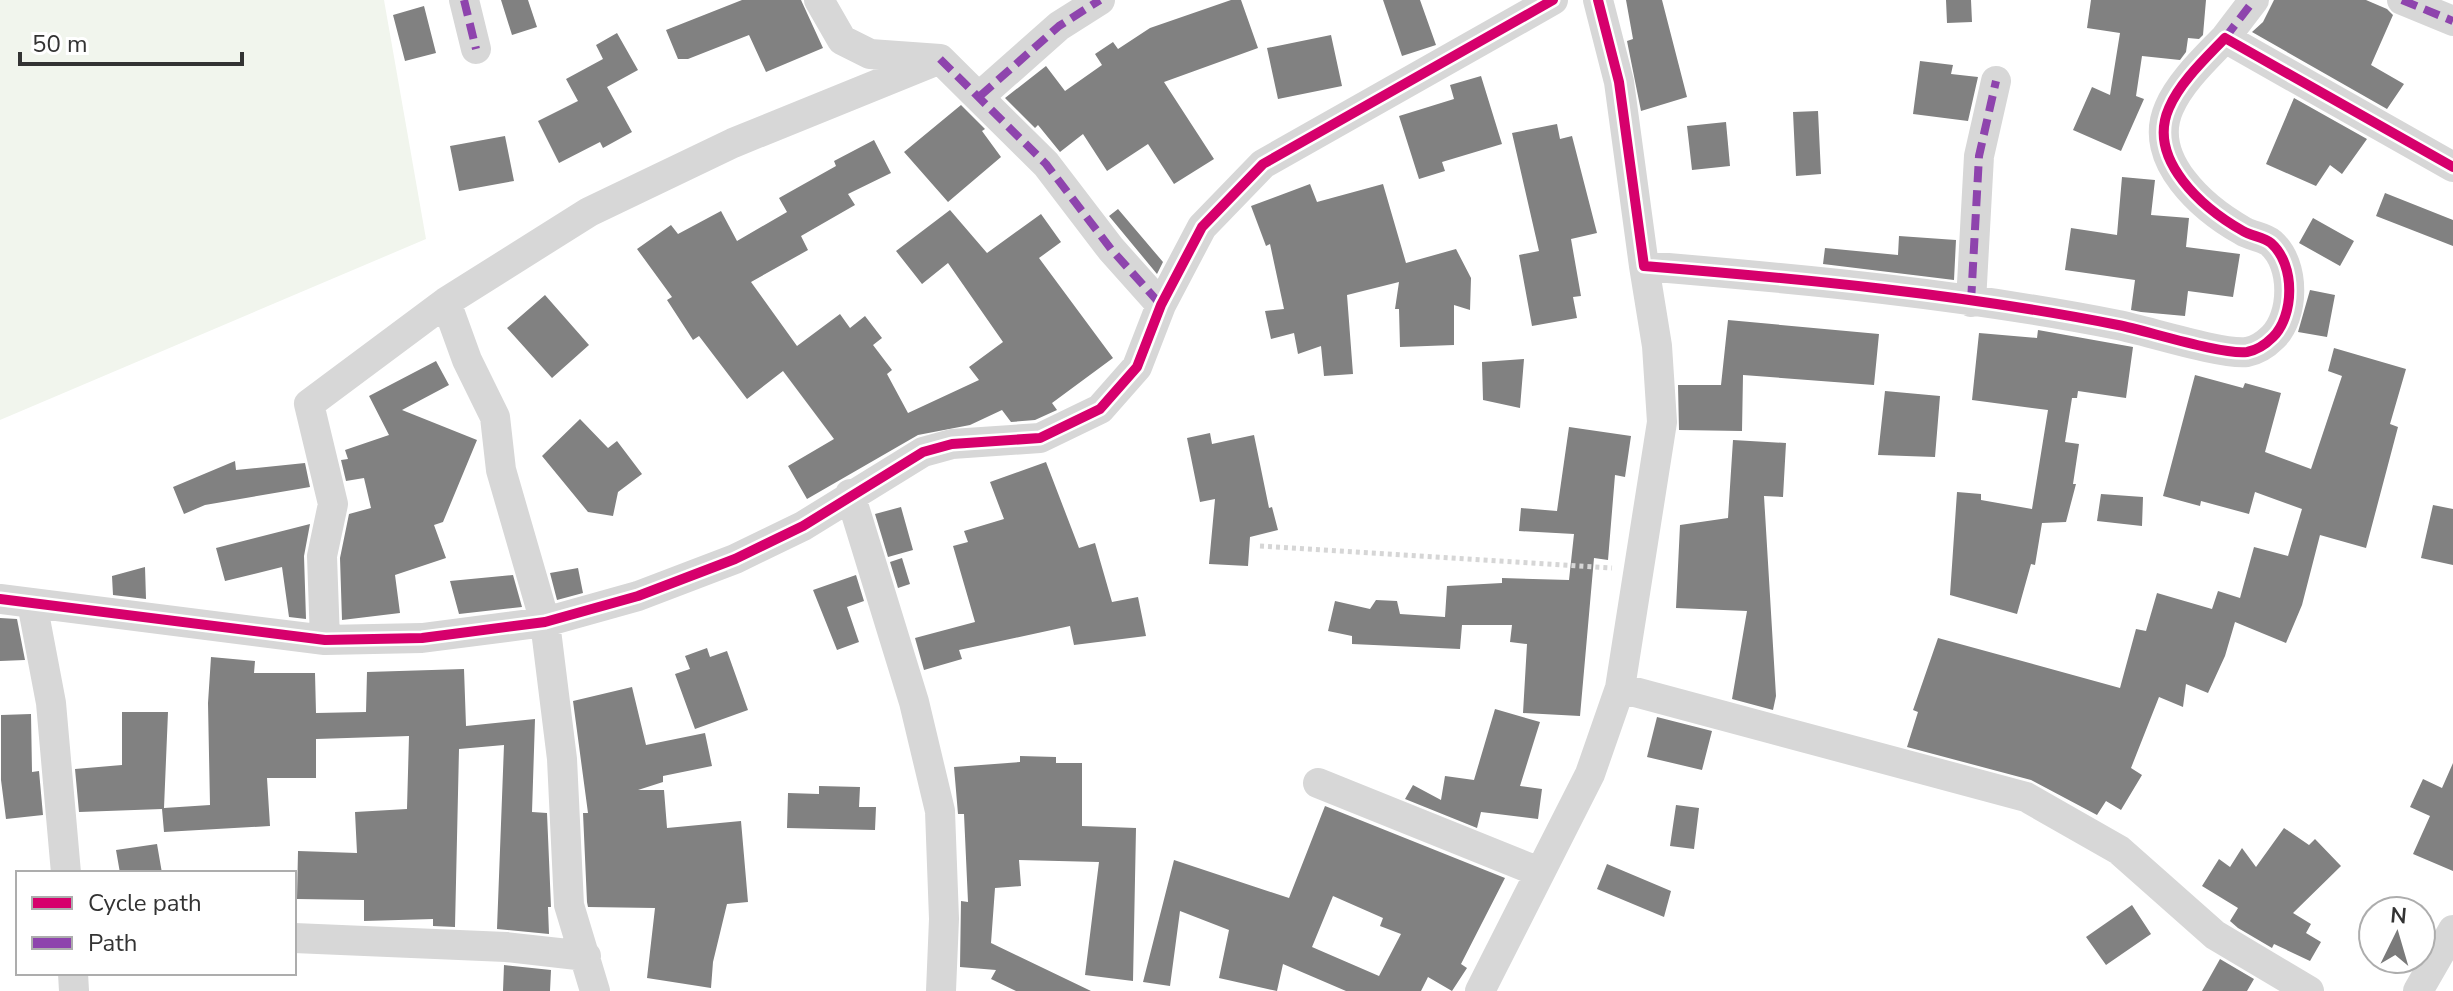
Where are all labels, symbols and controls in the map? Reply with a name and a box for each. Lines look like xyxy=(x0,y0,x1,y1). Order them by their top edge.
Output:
scale bar xyxy=(20,16,242,66)
text: 50 m xyxy=(32,28,88,60)
legend xyxy=(16,871,296,975)
text: Cycle path xyxy=(88,887,202,919)
north arrow xyxy=(2357,895,2437,975)
text: N xyxy=(2389,900,2408,932)
text: Path xyxy=(88,927,137,959)

